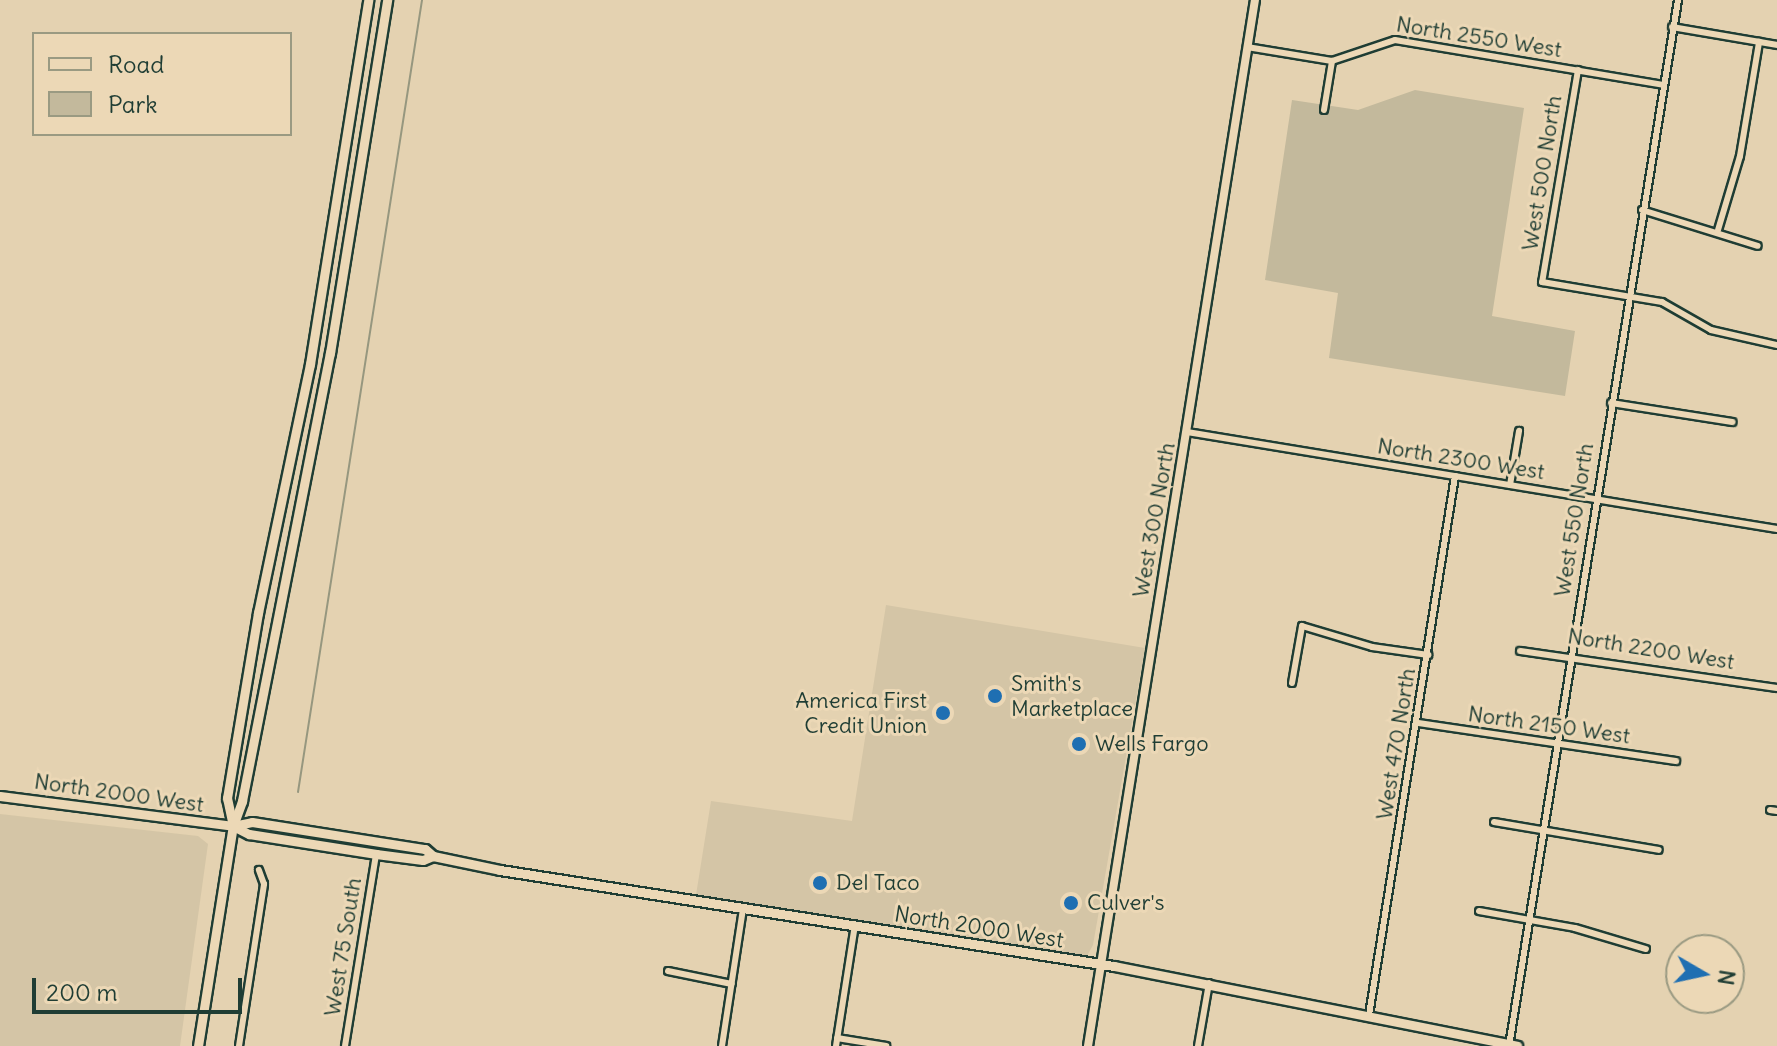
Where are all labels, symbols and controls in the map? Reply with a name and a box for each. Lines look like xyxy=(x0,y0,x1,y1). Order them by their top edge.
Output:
street label: North 2550 West xyxy=(1394,11,1564,63)
legend xyxy=(32,32,292,136)
text: Road xyxy=(108,49,164,79)
text: Park xyxy=(108,89,158,119)
street label: West 500 North xyxy=(1517,93,1567,253)
street label: North 2300 West xyxy=(1376,433,1546,485)
street label: West 300 North xyxy=(1127,440,1181,600)
street label: West 550 North xyxy=(1549,441,1599,599)
street label: North 2200 West xyxy=(1566,623,1736,675)
street label: West 470 North xyxy=(1371,666,1421,822)
place label: Smith's Marketplace xyxy=(1011,670,1133,722)
place label: America First Credit Union xyxy=(795,687,927,738)
marker: Smith's Marketplace xyxy=(986,687,1004,705)
street label: North 2150 West xyxy=(1466,701,1632,749)
marker: America First Credit Union xyxy=(934,704,952,722)
place label: Wells Fargo xyxy=(1095,731,1208,757)
marker: Wells Fargo xyxy=(1070,735,1088,753)
street label: North 2000 West xyxy=(33,768,205,818)
place label: Del Taco xyxy=(836,870,920,896)
marker: Del Taco xyxy=(811,874,829,892)
street label: West 75 South xyxy=(319,876,367,1018)
place label: Culver's xyxy=(1087,890,1165,916)
marker: Culver's xyxy=(1062,894,1080,912)
street label: North 2000 West xyxy=(893,901,1065,953)
north arrow xyxy=(1665,934,1745,1014)
scale bar xyxy=(36,962,246,1012)
text: N xyxy=(1712,968,1742,987)
text: 200 m xyxy=(46,977,118,1007)

